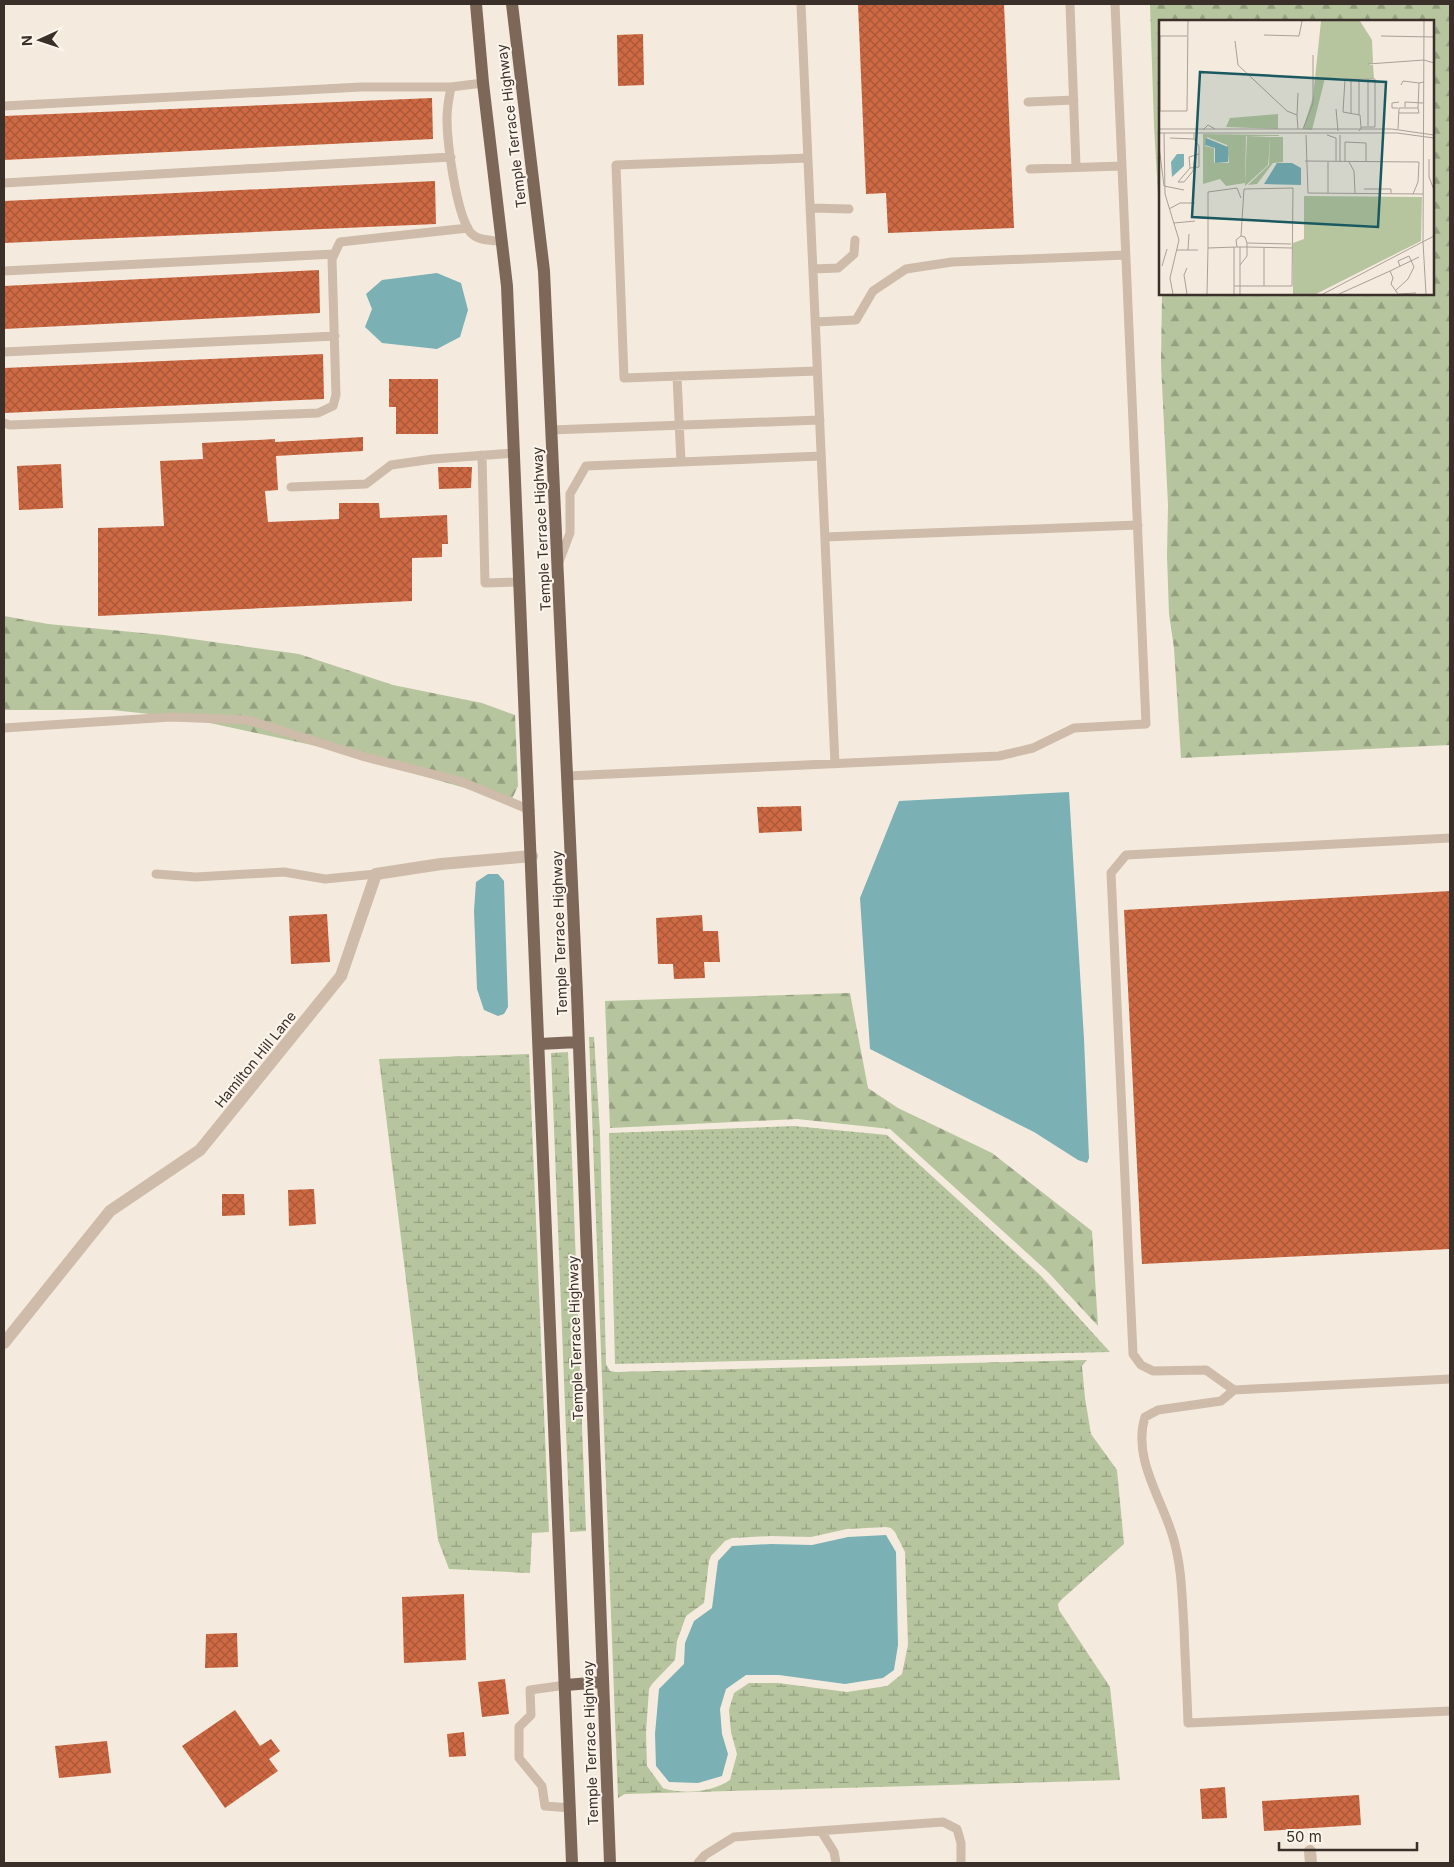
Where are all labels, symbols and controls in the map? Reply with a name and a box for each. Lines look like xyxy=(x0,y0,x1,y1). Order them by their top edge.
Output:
north arrow xyxy=(15,15,65,65)
inset map xyxy=(1159,20,1434,295)
text: N xyxy=(18,35,35,46)
street label: Temple Terrace Highway xyxy=(492,43,529,209)
street label: Temple Terrace Highway xyxy=(528,446,554,612)
street label: Temple Terrace Highway xyxy=(548,850,570,1016)
street label: Hamilton Hill Lane xyxy=(211,1007,299,1111)
street label: Temple Terrace Highway xyxy=(564,1255,586,1421)
street label: Temple Terrace Highway xyxy=(579,1660,601,1826)
scale bar xyxy=(1279,1820,1416,1852)
text: 50 m xyxy=(1286,1827,1322,1846)

